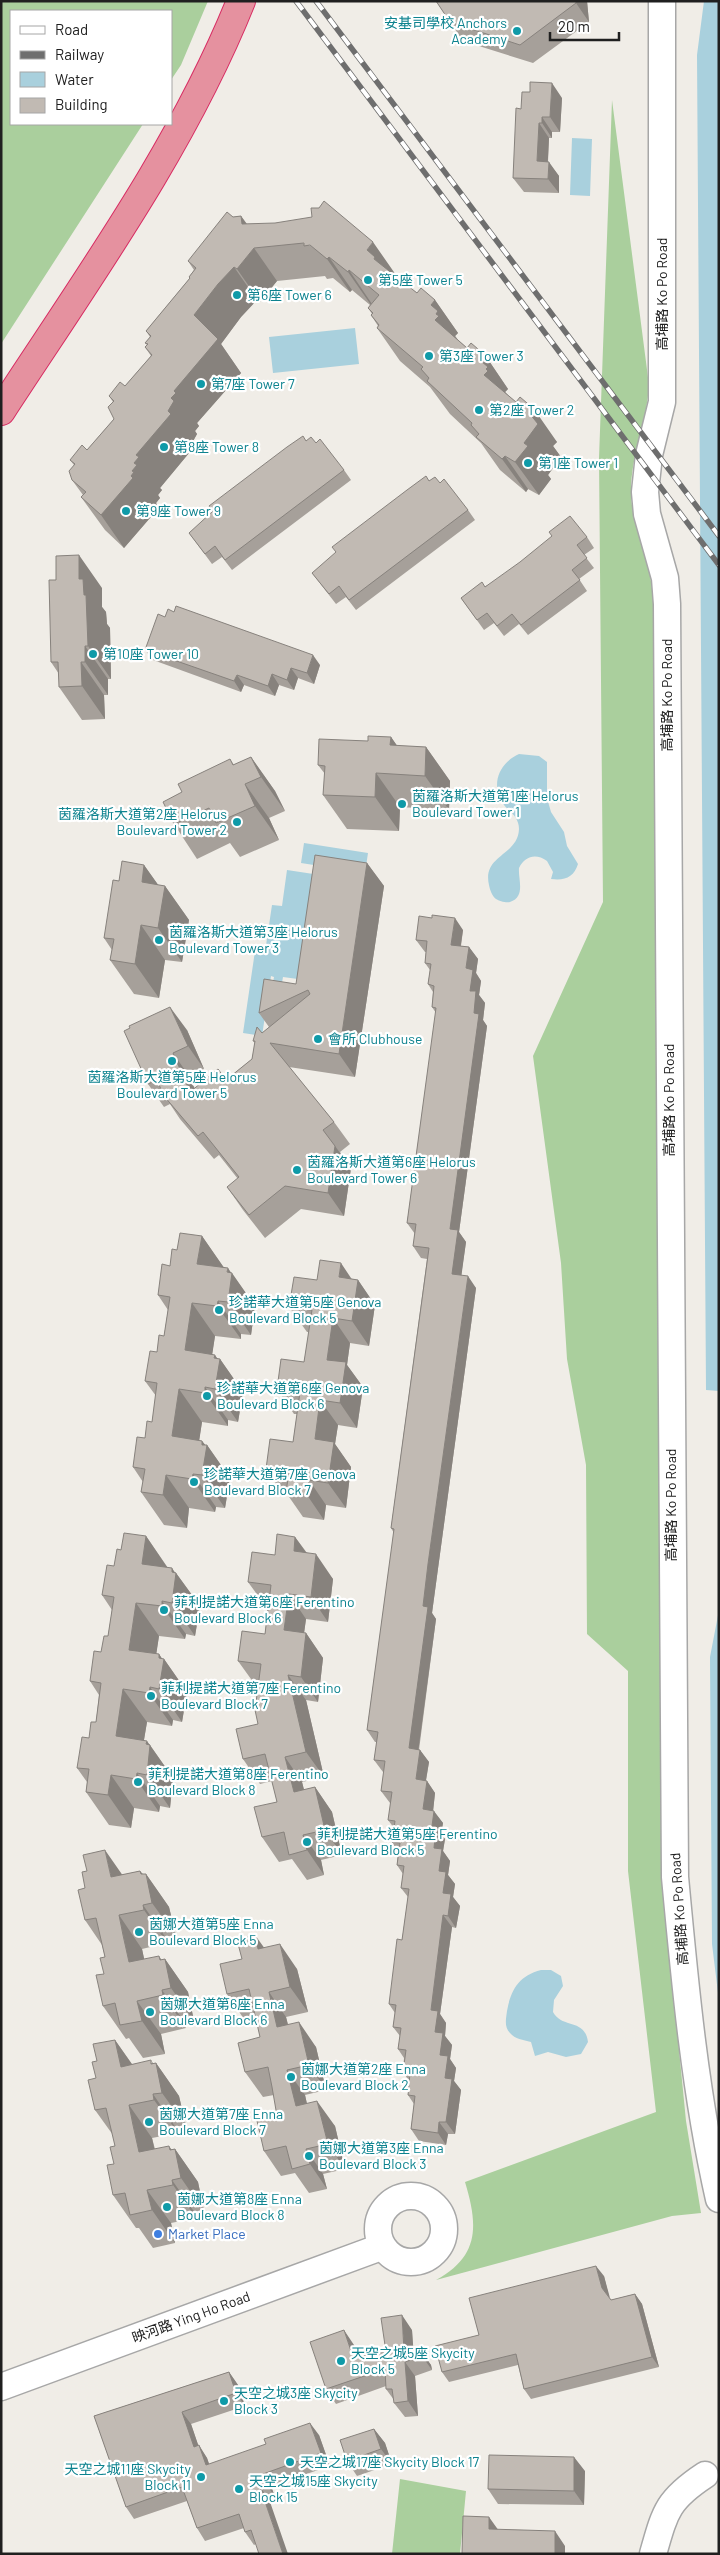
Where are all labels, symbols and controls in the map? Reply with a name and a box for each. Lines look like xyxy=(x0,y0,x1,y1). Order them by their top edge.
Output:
legend xyxy=(10,10,172,125)
scale bar xyxy=(550,10,619,42)
place label: 安基司學校 Anchors Academy xyxy=(384,14,508,47)
text: 20 m xyxy=(558,17,590,35)
text: Road xyxy=(55,20,88,38)
marker: 安基司學校 Anchors Academy xyxy=(511,25,523,37)
text: Railway xyxy=(55,45,104,63)
text: Water xyxy=(55,70,94,88)
text: Building xyxy=(55,95,108,113)
street label: 高埔路 Ko Po Road xyxy=(653,238,670,351)
place label: 第5座 Tower 5 xyxy=(378,271,463,288)
marker: 第5座 Tower 5 xyxy=(362,274,374,286)
place label: 第6座 Tower 6 xyxy=(247,286,332,303)
marker: 第6座 Tower 6 xyxy=(231,289,243,301)
place label: 第3座 Tower 3 xyxy=(439,347,524,364)
marker: 第3座 Tower 3 xyxy=(423,350,435,362)
place label: 第7座 Tower 7 xyxy=(211,375,295,392)
marker: 第7座 Tower 7 xyxy=(195,378,207,390)
place label: 第2座 Tower 2 xyxy=(489,401,574,418)
marker: 第2座 Tower 2 xyxy=(473,404,485,416)
place label: 第8座 Tower 8 xyxy=(174,438,259,455)
marker: 第8座 Tower 8 xyxy=(158,441,170,453)
place label: 第1座 Tower 1 xyxy=(538,454,618,471)
marker: 第1座 Tower 1 xyxy=(522,457,534,469)
place label: 第9座 Tower 9 xyxy=(136,502,221,519)
marker: 第9座 Tower 9 xyxy=(120,505,132,517)
street label: 高埔路 Ko Po Road xyxy=(658,639,675,752)
place label: 第10座 Tower 10 xyxy=(103,645,199,662)
marker: 第10座 Tower 10 xyxy=(87,648,99,660)
place label: 茵羅洛斯大道第1座 Helorus Boulevard Tower 1 xyxy=(412,787,579,820)
marker: 茵羅洛斯大道第1座 Helorus Boulevard Tower 1 xyxy=(396,798,408,810)
place label: 茵羅洛斯大道第2座 Helorus Boulevard Tower 2 xyxy=(58,805,227,838)
marker: 茵羅洛斯大道第2座 Helorus Boulevard Tower 2 xyxy=(231,816,243,828)
place label: 茵羅洛斯大道第3座 Helorus Boulevard Tower 3 xyxy=(169,923,338,956)
marker: 茵羅洛斯大道第3座 Helorus Boulevard Tower 3 xyxy=(153,934,165,946)
place label: 會所 Clubhouse xyxy=(328,1030,422,1047)
marker: 會所 Clubhouse xyxy=(312,1033,324,1045)
street label: 高埔路 Ko Po Road xyxy=(660,1044,677,1157)
marker: 茵羅洛斯大道第5座 Helorus Boulevard Tower 5 xyxy=(166,1055,178,1067)
place label: 茵羅洛斯大道第5座 Helorus Boulevard Tower 5 xyxy=(88,1068,257,1101)
place label: 茵羅洛斯大道第6座 Helorus Boulevard Tower 6 xyxy=(307,1153,476,1186)
marker: 茵羅洛斯大道第6座 Helorus Boulevard Tower 6 xyxy=(291,1164,303,1176)
place label: 珍諾華大道第5座 Genova Boulevard Block 5 xyxy=(229,1293,381,1326)
marker: 珍諾華大道第5座 Genova Boulevard Block 5 xyxy=(213,1304,225,1316)
place label: 珍諾華大道第6座 Genova Boulevard Block 6 xyxy=(217,1379,370,1412)
marker: 珍諾華大道第6座 Genova Boulevard Block 6 xyxy=(201,1390,213,1402)
street label: 高埔路 Ko Po Road xyxy=(662,1449,679,1562)
place label: 珍諾華大道第7座 Genova Boulevard Block 7 xyxy=(204,1465,356,1498)
marker: 珍諾華大道第7座 Genova Boulevard Block 7 xyxy=(188,1476,200,1488)
place label: 菲利提諾大道第6座 Ferentino Boulevard Block 6 xyxy=(174,1593,355,1626)
marker: 菲利提諾大道第6座 Ferentino Boulevard Block 6 xyxy=(158,1604,170,1616)
place label: 菲利提諾大道第7座 Ferentino Boulevard Block 7 xyxy=(161,1679,341,1712)
marker: 菲利提諾大道第7座 Ferentino Boulevard Block 7 xyxy=(145,1690,157,1702)
place label: 菲利提諾大道第8座 Ferentino Boulevard Block 8 xyxy=(148,1765,329,1798)
marker: 菲利提諾大道第8座 Ferentino Boulevard Block 8 xyxy=(132,1776,144,1788)
place label: 菲利提諾大道第5座 Ferentino Boulevard Block 5 xyxy=(317,1825,498,1858)
marker: 菲利提諾大道第5座 Ferentino Boulevard Block 5 xyxy=(301,1836,313,1848)
street label: 高埔路 Ko Po Road xyxy=(666,1852,691,1966)
place label: 茵娜大道第5座 Enna Boulevard Block 5 xyxy=(149,1915,274,1948)
marker: 茵娜大道第5座 Enna Boulevard Block 5 xyxy=(133,1926,145,1938)
place label: 茵娜大道第6座 Enna Boulevard Block 6 xyxy=(160,1995,285,2028)
marker: 茵娜大道第6座 Enna Boulevard Block 6 xyxy=(144,2006,156,2018)
place label: 茵娜大道第2座 Enna Boulevard Block 2 xyxy=(301,2060,426,2093)
marker: 茵娜大道第2座 Enna Boulevard Block 2 xyxy=(285,2071,297,2083)
place label: 茵娜大道第7座 Enna Boulevard Block 7 xyxy=(159,2105,283,2138)
marker: 茵娜大道第7座 Enna Boulevard Block 7 xyxy=(143,2116,155,2128)
place label: 茵娜大道第3座 Enna Boulevard Block 3 xyxy=(319,2139,444,2172)
marker: 茵娜大道第3座 Enna Boulevard Block 3 xyxy=(303,2150,315,2162)
place label: 茵娜大道第8座 Enna Boulevard Block 8 xyxy=(177,2190,302,2223)
marker: 茵娜大道第8座 Enna Boulevard Block 8 xyxy=(161,2201,173,2213)
place label: Market Place xyxy=(168,2225,246,2242)
marker: Market Place xyxy=(152,2228,164,2240)
street label: 映河路 Ying Ho Road xyxy=(129,2287,252,2346)
place label: 天空之城5座 Skycity Block 5 xyxy=(351,2344,475,2377)
marker: 天空之城5座 Skycity Block 5 xyxy=(335,2355,347,2367)
place label: 天空之城3座 Skycity Block 3 xyxy=(234,2384,358,2417)
marker: 天空之城3座 Skycity Block 3 xyxy=(218,2395,230,2407)
place label: 天空之城17座 Skycity Block 17 xyxy=(300,2453,480,2470)
marker: 天空之城17座 Skycity Block 17 xyxy=(284,2456,296,2468)
place label: 天空之城11座 Skycity Block 11 xyxy=(65,2460,192,2493)
marker: 天空之城11座 Skycity Block 11 xyxy=(195,2471,207,2483)
place label: 天空之城15座 Skycity Block 15 xyxy=(249,2472,378,2505)
marker: 天空之城15座 Skycity Block 15 xyxy=(233,2483,245,2495)

